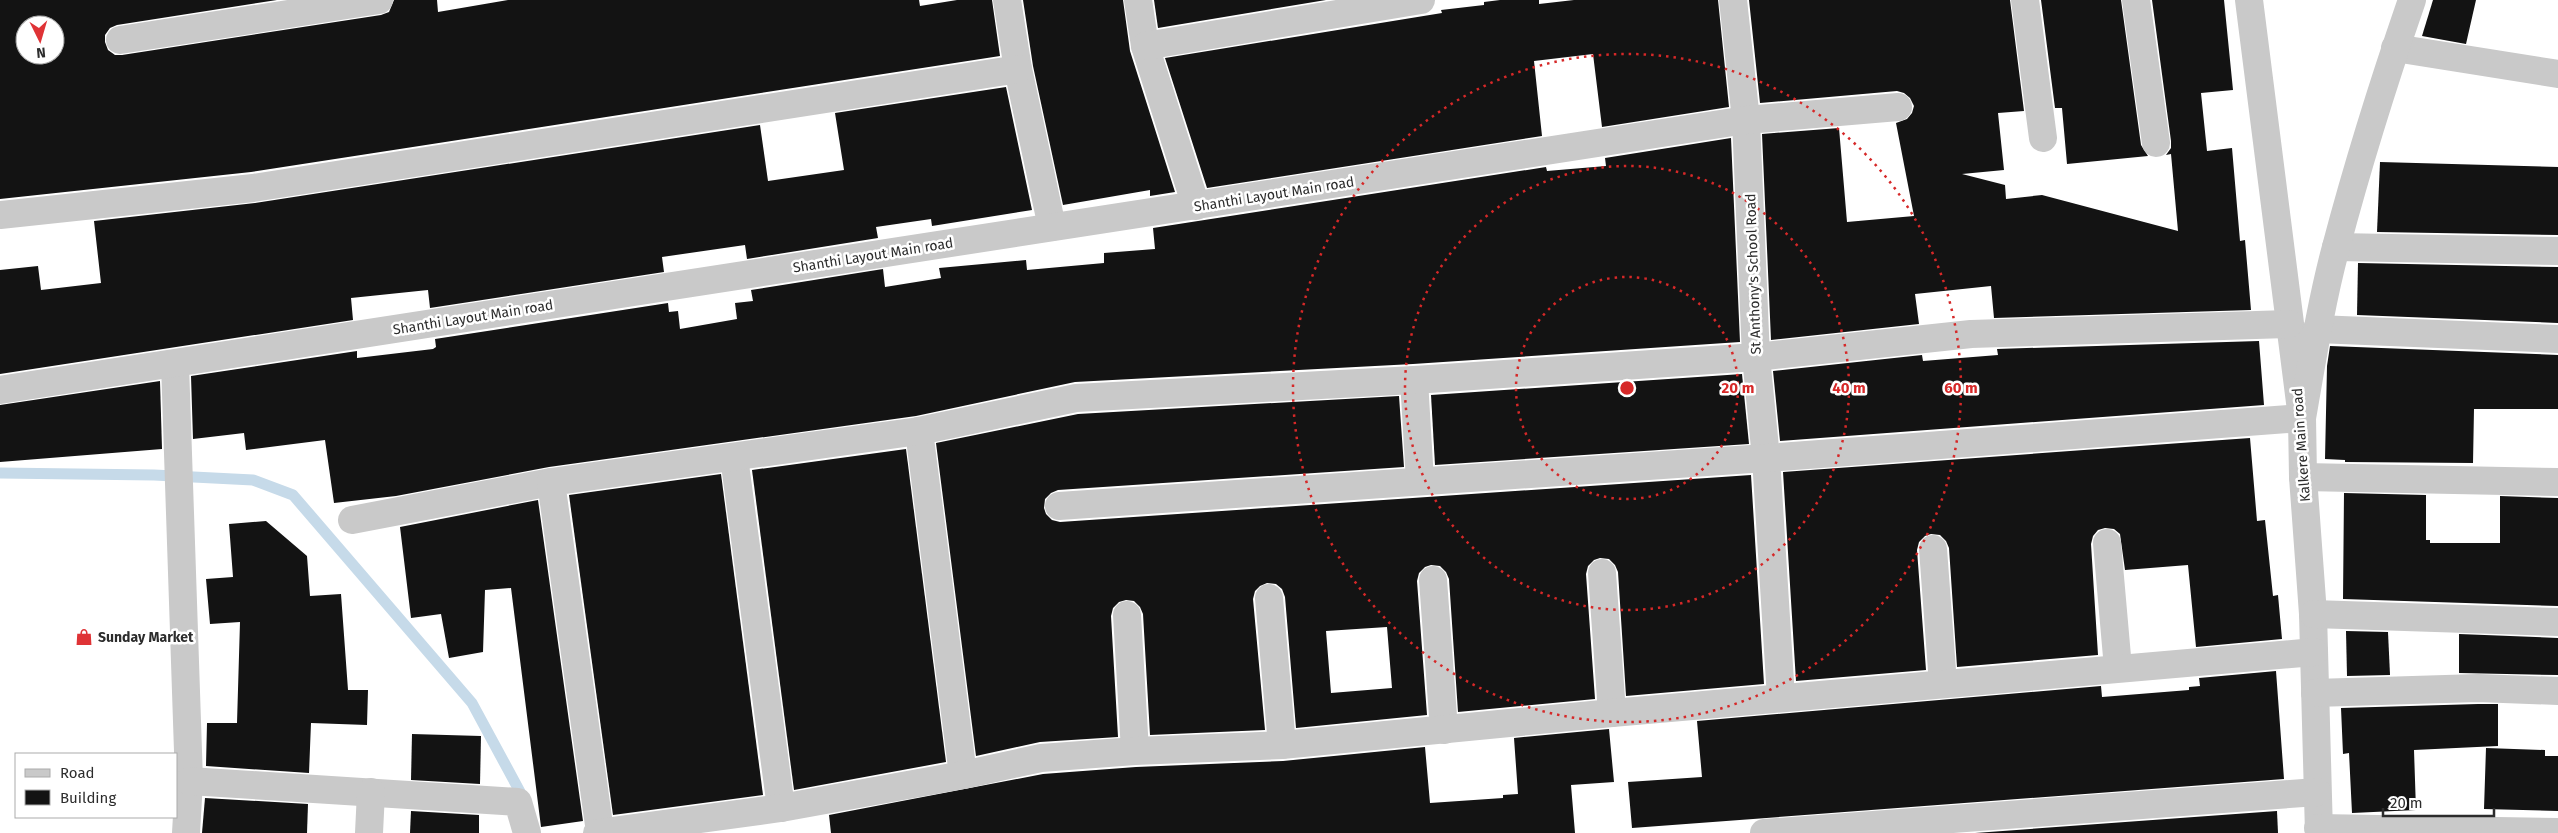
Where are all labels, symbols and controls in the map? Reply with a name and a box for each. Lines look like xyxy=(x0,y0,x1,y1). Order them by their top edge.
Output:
north arrow xyxy=(15,15,65,65)
text: N xyxy=(36,44,46,61)
street label: Shanthi Layout Main road xyxy=(1193,173,1355,216)
street label: St Anthony's School Road xyxy=(1742,193,1765,355)
street label: Shanthi Layout Main road xyxy=(792,234,954,277)
street label: Shanthi Layout Main road xyxy=(392,296,554,339)
centre of rings xyxy=(1618,379,1636,397)
text: 20 m xyxy=(1722,379,1754,397)
text: 40 m xyxy=(1832,379,1866,397)
text: 60 m xyxy=(1944,379,1978,397)
street label: Kalkere Main road xyxy=(2289,387,2314,502)
shop icon: Sunday Market xyxy=(74,627,94,647)
place label: Sunday Market xyxy=(98,629,194,646)
legend xyxy=(15,753,178,818)
text: Road xyxy=(60,764,95,782)
scale bar xyxy=(2383,786,2494,818)
text: Building xyxy=(60,789,116,807)
text: 20 m xyxy=(2390,794,2423,812)

